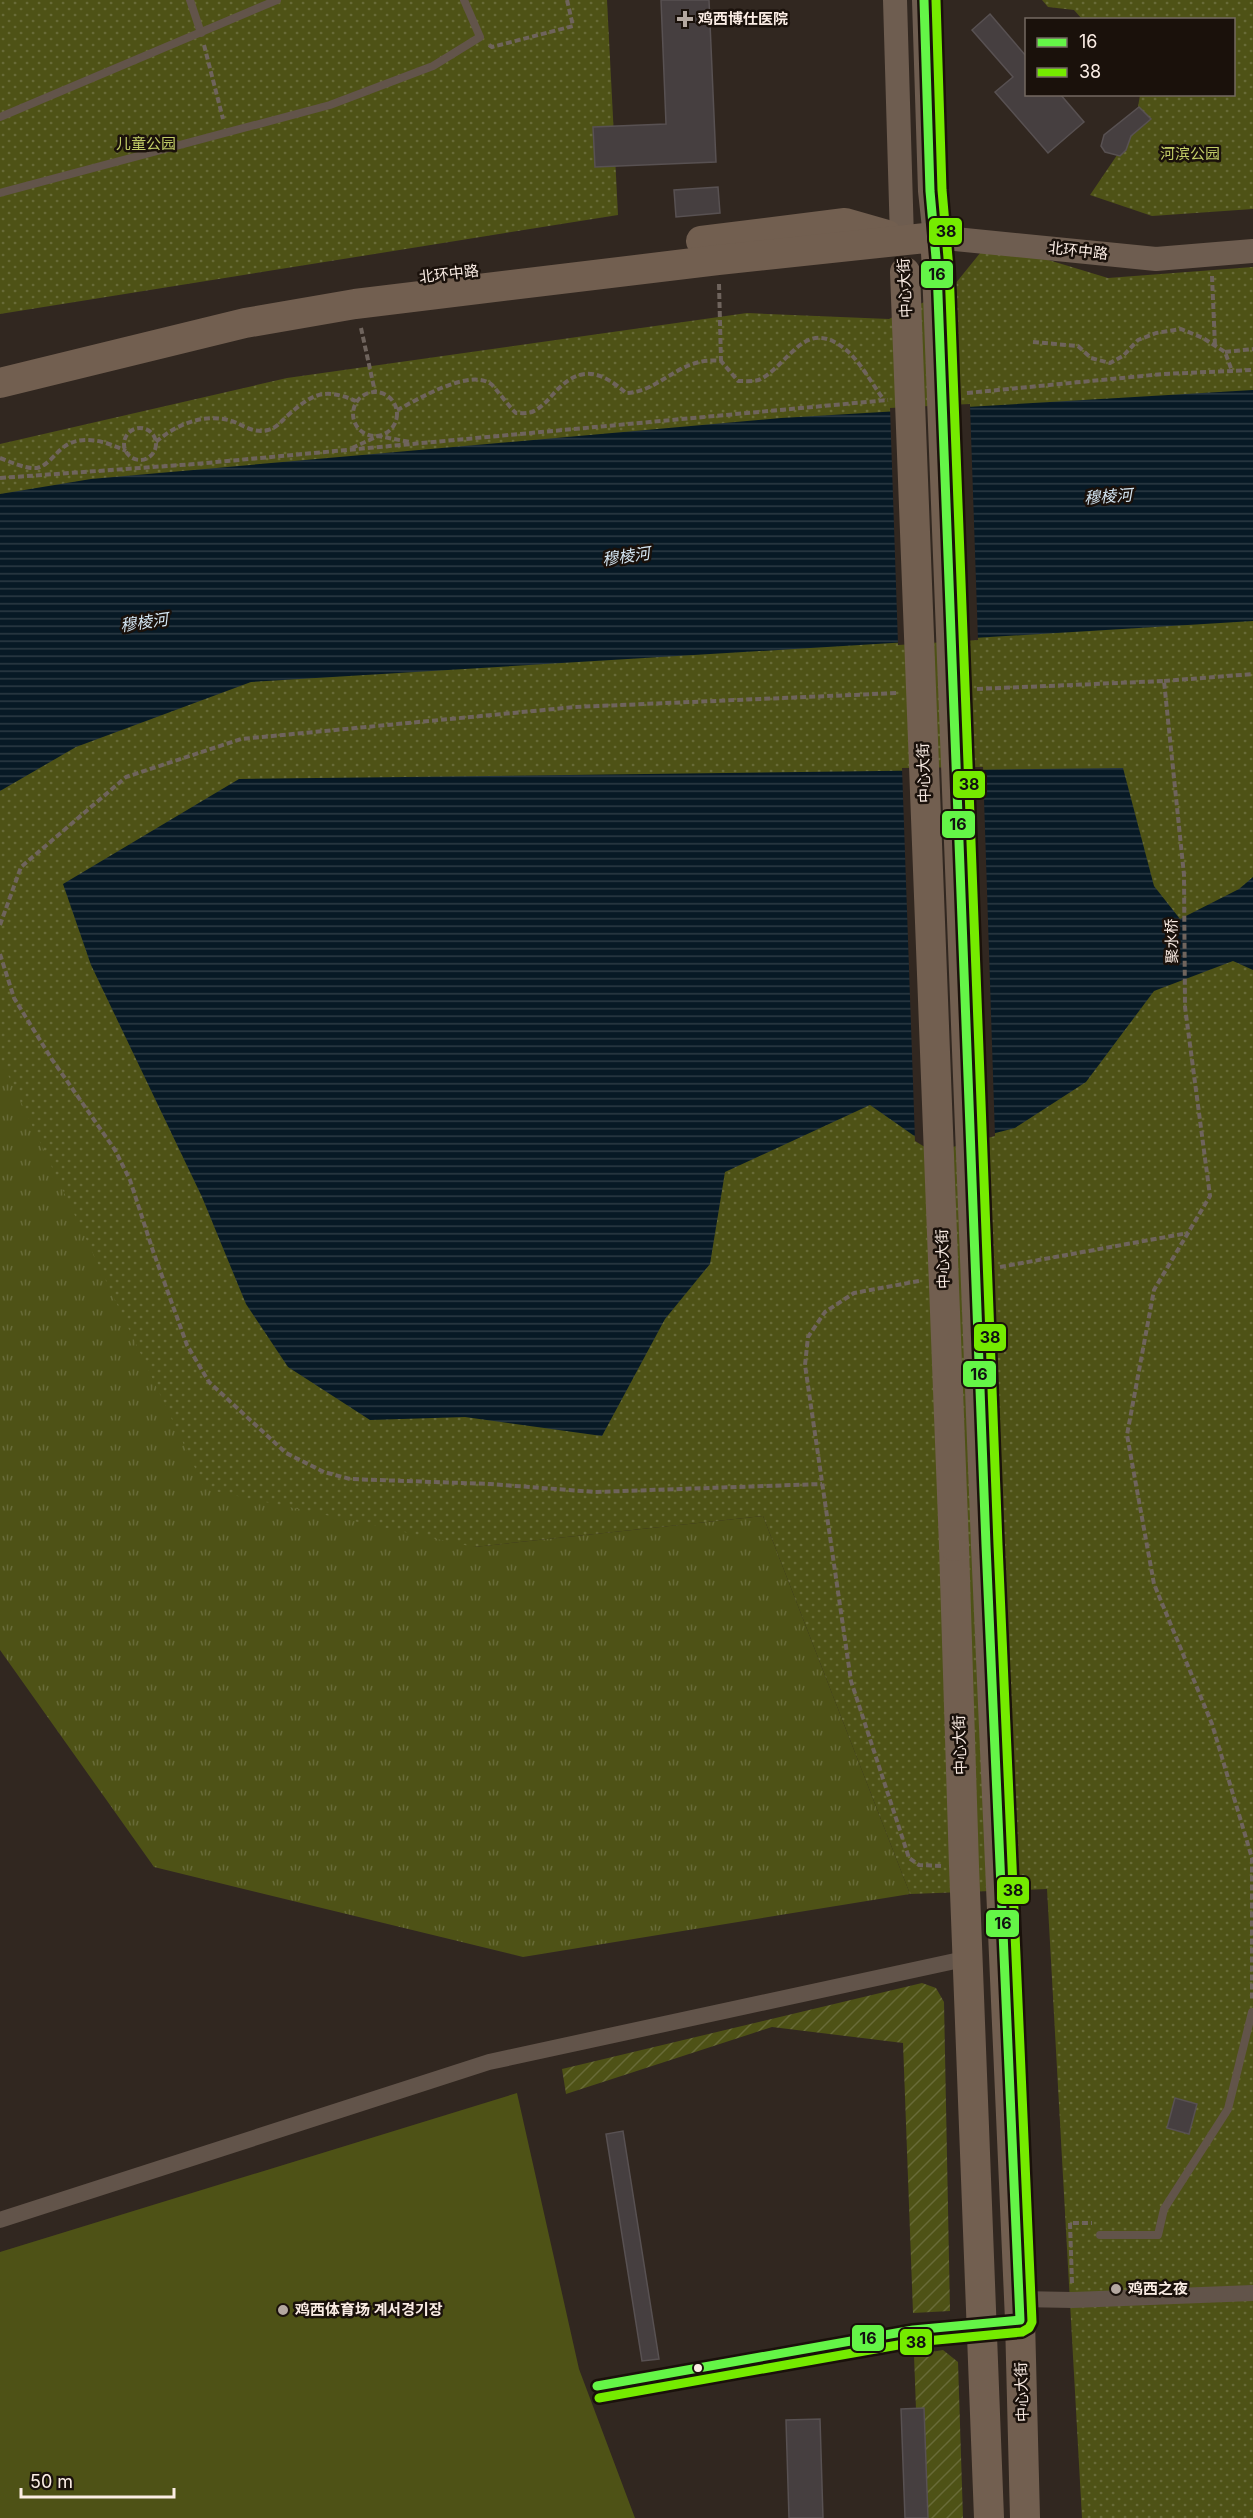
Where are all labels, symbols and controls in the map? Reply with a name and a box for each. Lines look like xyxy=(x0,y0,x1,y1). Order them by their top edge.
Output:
place label: 鸡西博仕医院 xyxy=(698,9,788,28)
marker: 鸡西博仕医院 xyxy=(676,10,694,28)
legend xyxy=(1025,18,1235,96)
text: 16 xyxy=(1079,31,1097,52)
text: 38 xyxy=(1079,61,1101,82)
park label: 儿童公园 xyxy=(116,134,176,153)
park label: 河滨公园 xyxy=(1160,144,1220,163)
line badge: 38 xyxy=(928,217,963,246)
text: 38 xyxy=(936,221,956,241)
street label: 北环中路 xyxy=(1047,238,1109,263)
street label: 中心大街 xyxy=(893,258,916,318)
street label: 北环中路 xyxy=(418,260,480,287)
line badge: 16 xyxy=(920,260,954,289)
text: 16 xyxy=(928,264,946,284)
water label: 穆棱河 xyxy=(1083,484,1136,508)
water label: 穆棱河 xyxy=(601,542,654,569)
water label: 穆棱河 xyxy=(119,608,172,635)
street label: 中心大街 xyxy=(913,743,934,803)
line badge: 38 xyxy=(952,770,986,799)
text: 38 xyxy=(959,774,979,794)
line badge: 16 xyxy=(941,810,976,839)
text: 16 xyxy=(949,814,967,834)
street label: 聚水桥 xyxy=(1162,918,1181,964)
street label: 中心大街 xyxy=(932,1229,953,1289)
line badge: 38 xyxy=(973,1323,1007,1352)
text: 38 xyxy=(980,1327,1000,1347)
line badge: 16 xyxy=(962,1360,997,1388)
text: 16 xyxy=(970,1364,988,1384)
street label: 中心大街 xyxy=(949,1715,970,1775)
line badge: 38 xyxy=(996,1876,1030,1905)
text: 38 xyxy=(1003,1880,1023,1900)
line badge: 16 xyxy=(985,1909,1020,1938)
text: 16 xyxy=(994,1913,1012,1933)
place label: 鸡西之夜 xyxy=(1128,2279,1188,2298)
marker: 鸡西之夜 xyxy=(1109,2282,1123,2296)
place label: 鸡西体育场 계서경기장 xyxy=(295,2300,443,2319)
marker: 鸡西体育场 계서경기장 xyxy=(276,2303,290,2317)
line badge: 16 xyxy=(851,2324,885,2352)
text: 16 xyxy=(859,2328,877,2348)
line badge: 38 xyxy=(899,2328,933,2356)
text: 38 xyxy=(906,2332,926,2352)
unlabelled marker xyxy=(692,2362,704,2374)
street label: 中心大街 xyxy=(1011,2362,1032,2422)
scale bar xyxy=(21,2461,174,2499)
text: 50 m xyxy=(30,2471,73,2492)

